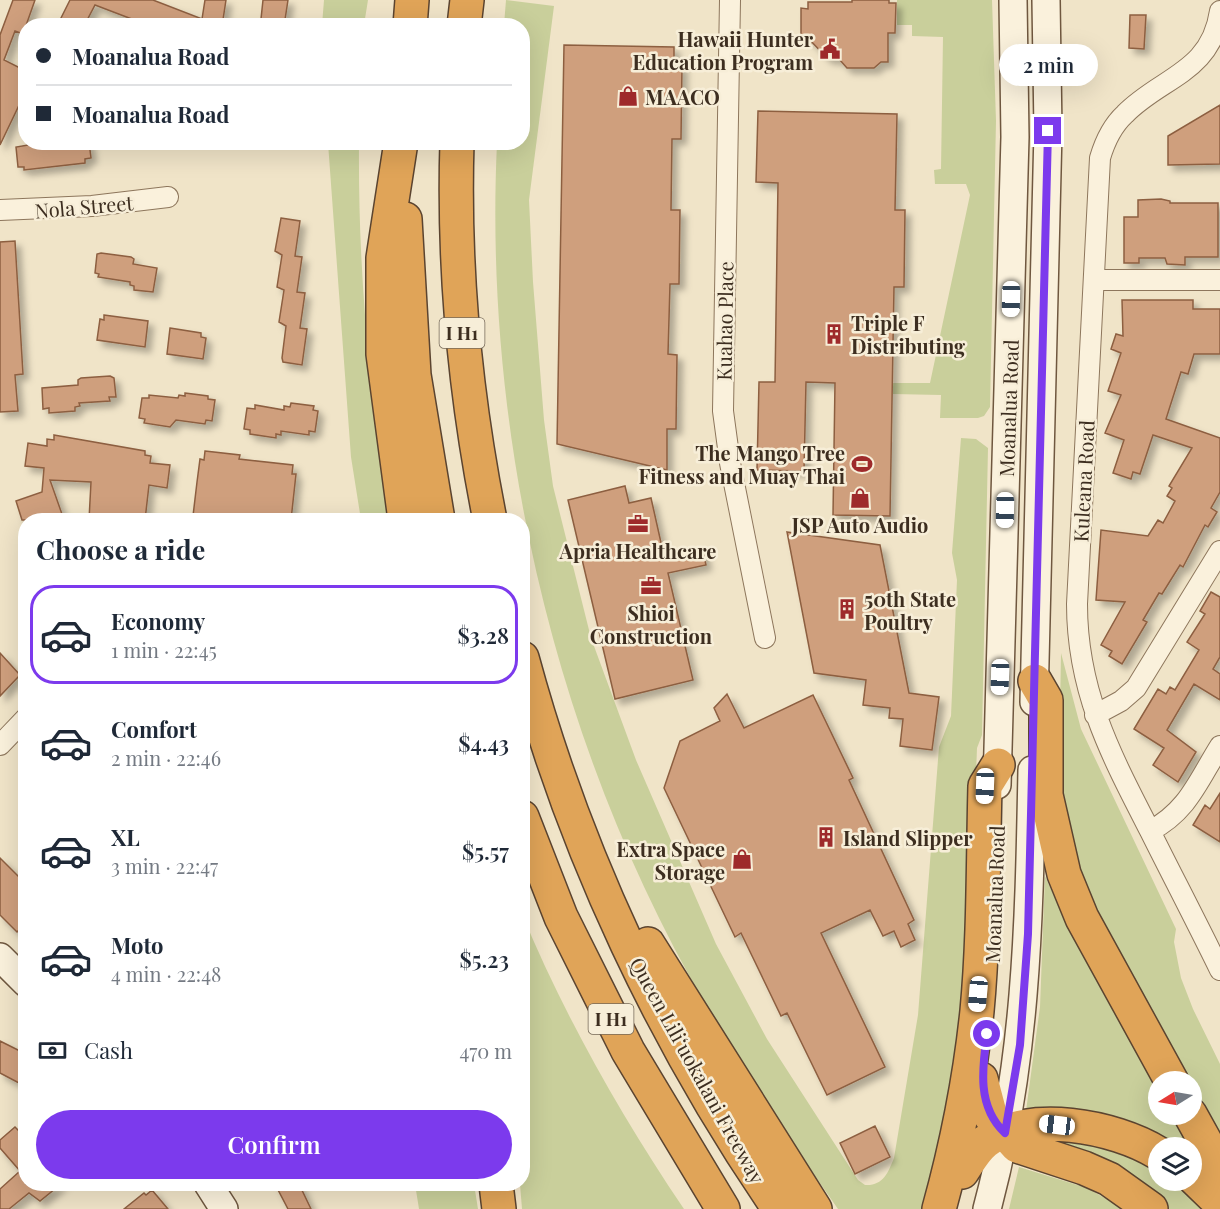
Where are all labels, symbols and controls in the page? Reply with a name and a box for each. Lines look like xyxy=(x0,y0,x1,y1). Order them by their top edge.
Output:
place label: Hawaii Hunter Education Program xyxy=(632,25,814,75)
public building icon: Hawaii Hunter Education Program xyxy=(818,37,842,61)
text: Moanalua Road xyxy=(72,41,230,71)
callout: 2 min xyxy=(998,44,1098,86)
text: 2 min xyxy=(1023,51,1074,78)
place label: MAACO xyxy=(645,83,720,110)
shop icon: MAACO xyxy=(616,84,640,108)
text: Moanalua Road xyxy=(72,99,230,129)
route end xyxy=(1034,117,1061,144)
street label: Nola Street xyxy=(34,188,135,224)
street label: Kuahao Place xyxy=(709,261,739,381)
car xyxy=(1002,281,1020,317)
place label: Triple F Distributing xyxy=(851,309,965,359)
road number: I H1 xyxy=(440,318,484,348)
building icon: Triple F Distributing xyxy=(822,322,846,346)
street label: Moanalua Road xyxy=(992,338,1024,477)
street label: Kuleana Road xyxy=(1066,419,1100,543)
place label: The Mango Tree Fitness and Muay Thai xyxy=(638,439,845,489)
sports icon: The Mango Tree Fitness and Muay Thai xyxy=(850,452,874,476)
shop icon: JSP Auto Audio xyxy=(848,486,872,510)
car xyxy=(996,492,1014,528)
place label: JSP Auto Audio xyxy=(791,511,928,538)
office icon: Apria Healthcare xyxy=(626,512,650,536)
text: Choose a ride xyxy=(36,531,205,567)
place label: Apria Healthcare xyxy=(559,537,716,564)
office icon: Shioi Construction xyxy=(639,574,663,598)
place label: 50th State Poultry xyxy=(864,585,956,635)
building icon: 50th State Poultry xyxy=(835,597,859,621)
place label: Shioi Construction xyxy=(590,599,713,649)
text: Economy xyxy=(111,606,205,636)
icon: car xyxy=(39,608,93,662)
text: $3.28 xyxy=(457,620,509,650)
text: 1 min · 22:45 xyxy=(111,636,217,663)
car xyxy=(990,659,1010,695)
text: Comfort xyxy=(111,714,197,744)
icon: car xyxy=(39,716,93,770)
text: $4.43 xyxy=(458,728,509,758)
text: 2 min · 22:46 xyxy=(111,744,221,771)
car xyxy=(975,768,995,804)
text: XL xyxy=(111,822,140,852)
icon: car xyxy=(39,824,93,878)
place label: Island Slipper xyxy=(843,824,973,851)
street label: Moanalua Road xyxy=(978,824,1010,963)
building icon: Island Slipper xyxy=(814,825,838,849)
place label: Extra Space Storage xyxy=(616,835,725,885)
text: $5.57 xyxy=(462,836,509,866)
shop icon: Extra Space Storage xyxy=(730,847,754,871)
text: 3 min · 22:47 xyxy=(111,852,218,879)
text: Moto xyxy=(111,930,164,960)
icon: car xyxy=(39,932,93,986)
text: $5.23 xyxy=(459,944,509,974)
street label: Queen Liliʻuokalani Freeway xyxy=(624,952,772,1188)
text: 4 min · 22:48 xyxy=(111,960,221,987)
car xyxy=(967,975,989,1013)
road number: I H1 xyxy=(588,1004,634,1034)
route start xyxy=(973,1020,1000,1047)
icon: cash xyxy=(36,1034,69,1067)
text: Cash xyxy=(84,1035,133,1065)
text: 470 m xyxy=(460,1037,512,1064)
north arrow xyxy=(1148,1071,1202,1125)
map controls xyxy=(1148,1071,1202,1191)
button: Confirm xyxy=(36,1110,512,1179)
car xyxy=(1038,1114,1076,1136)
button: layers xyxy=(1148,1137,1202,1191)

